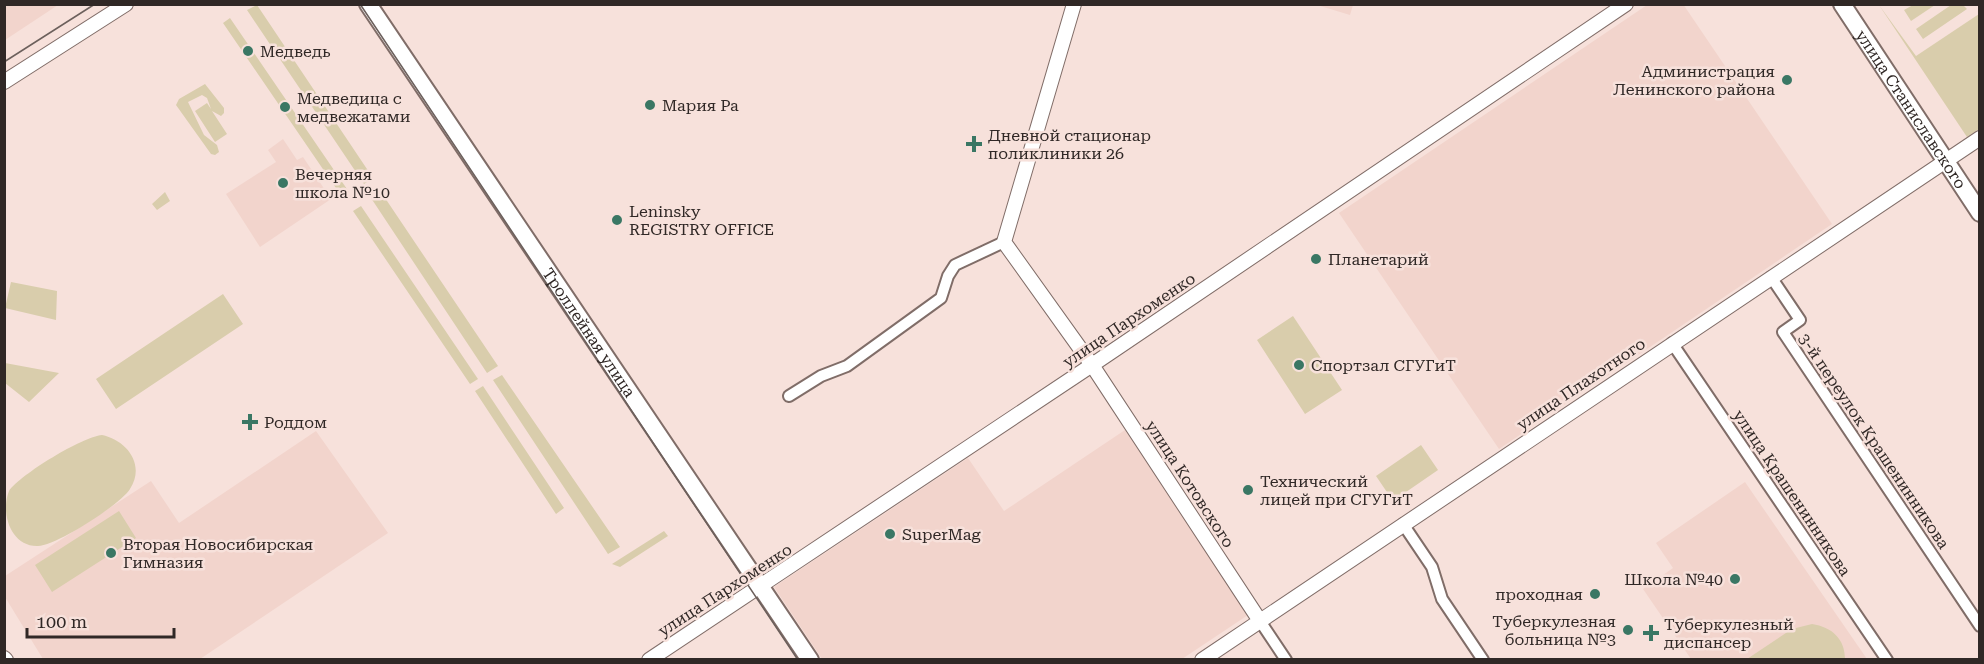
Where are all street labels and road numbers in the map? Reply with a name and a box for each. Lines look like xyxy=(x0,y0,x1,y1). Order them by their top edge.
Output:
street label: улица Станиславского xyxy=(1852,26,1971,192)
street label: Троллейная улица xyxy=(539,264,640,401)
street label: улица Пархоменко xyxy=(1059,269,1199,371)
street label: 3-й переулок Крашенинникова xyxy=(1795,330,1954,553)
street label: улица Плахотного xyxy=(1513,334,1649,434)
street label: улица Крашенинникова xyxy=(1729,406,1855,580)
street label: улица Котовского xyxy=(1142,417,1238,551)
street label: улица Пархоменко xyxy=(655,540,796,640)

